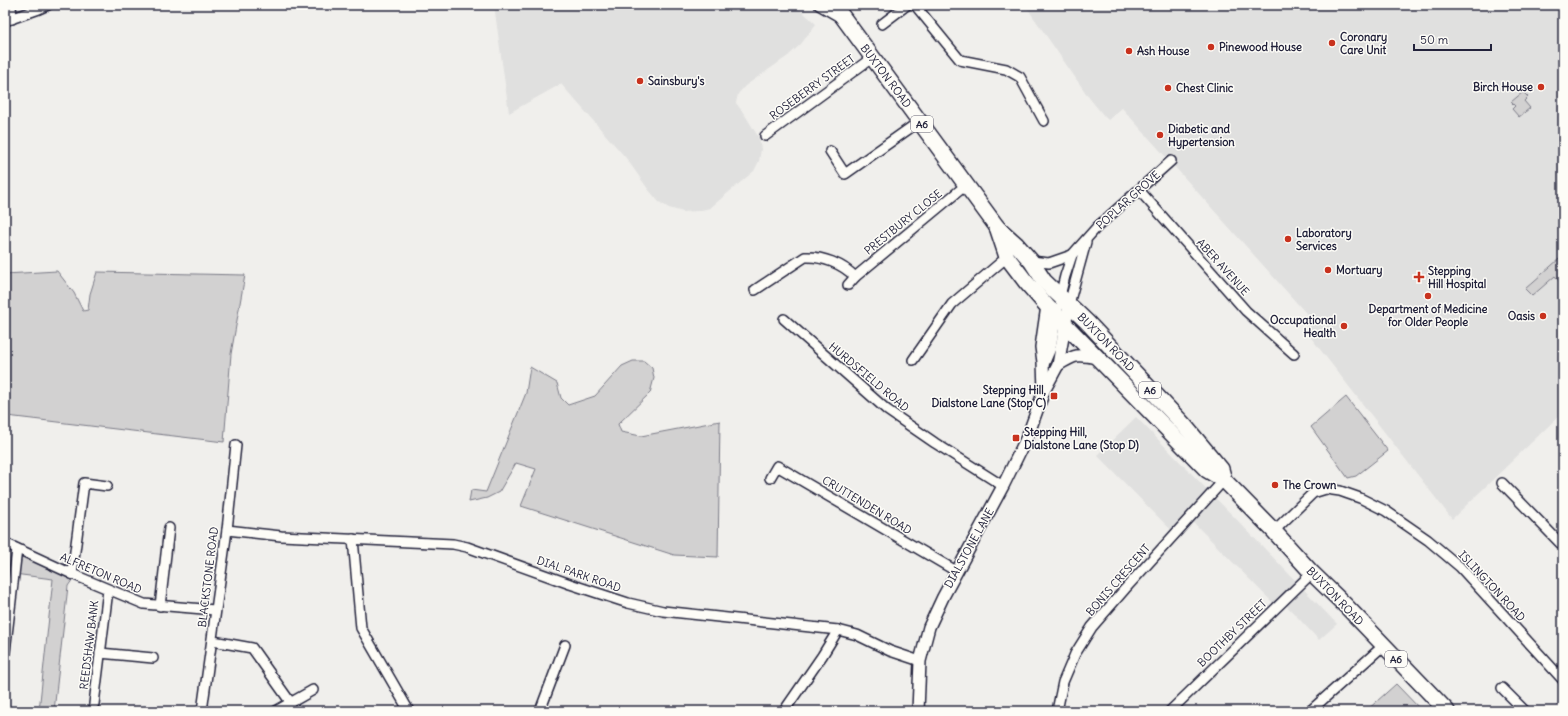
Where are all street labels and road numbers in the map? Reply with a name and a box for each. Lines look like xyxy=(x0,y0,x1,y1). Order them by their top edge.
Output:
street label: BUXTON ROAD xyxy=(858,41,915,111)
street label: ROSEBERRY STREET xyxy=(767,51,857,123)
road number: A6 xyxy=(911,116,933,132)
street label: POPLAR GROVE xyxy=(1093,168,1163,232)
street label: PRESTBURY CLOSE xyxy=(861,186,945,258)
street label: ABER AVENUE xyxy=(1194,236,1252,298)
street label: BUXTON ROAD xyxy=(1075,310,1138,374)
street label: HURDSFIELD ROAD xyxy=(826,339,912,415)
road number: A6 xyxy=(1139,382,1161,398)
street label: CRUTTENDEN ROAD xyxy=(820,473,915,537)
street label: DIALSTONE LANE xyxy=(941,506,997,590)
street label: BLACKSTONE ROAD xyxy=(195,526,221,628)
street label: BONIS CRESCENT xyxy=(1083,541,1153,619)
street label: ISLINGTON ROAD xyxy=(1456,548,1529,624)
street label: ALFRETON ROAD xyxy=(58,550,144,597)
street label: DIAL PARK ROAD xyxy=(535,553,623,595)
street label: BUXTON ROAD xyxy=(1304,564,1367,628)
street label: BOOTHBY STREET xyxy=(1194,596,1270,670)
street label: REEDSHAW BANK xyxy=(77,599,101,690)
road number: A6 xyxy=(1385,651,1407,667)

